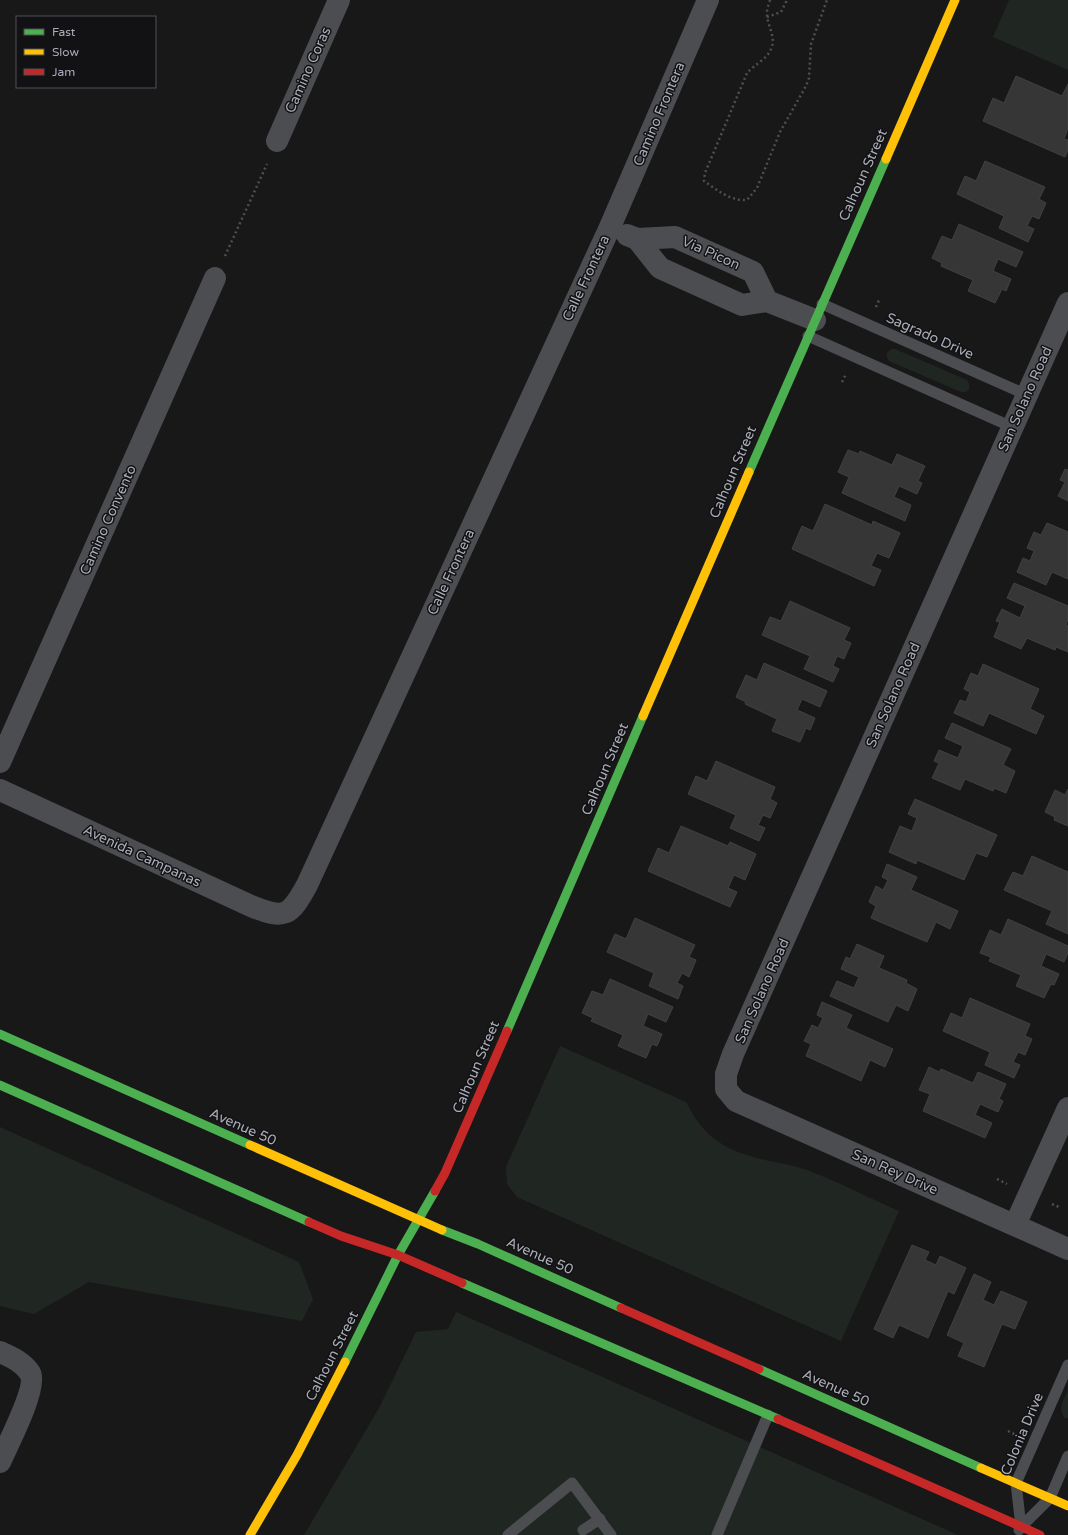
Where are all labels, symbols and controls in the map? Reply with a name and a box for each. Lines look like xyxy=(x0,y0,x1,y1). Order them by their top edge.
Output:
legend xyxy=(16,16,156,88)
street label: Camino Coras xyxy=(281,24,335,116)
text: Fast xyxy=(52,25,76,39)
text: Slow xyxy=(52,45,79,59)
street label: Camino Frontera xyxy=(629,60,689,168)
text: Jam xyxy=(52,65,75,79)
street label: Calhoun Street xyxy=(835,126,891,224)
street label: Calle Frontera xyxy=(559,232,613,324)
street label: Via Picon xyxy=(679,233,743,273)
street label: Sagrado Drive xyxy=(884,309,976,363)
street label: San Solano Road xyxy=(994,344,1056,454)
street label: Calhoun Street xyxy=(706,423,760,521)
street label: Camino Convento xyxy=(76,462,140,578)
street label: Calle Frontera xyxy=(424,526,478,618)
street label: San Solano Road xyxy=(862,640,924,750)
street label: Calhoun Street xyxy=(578,720,632,818)
street label: Avenida Campanas xyxy=(80,821,204,891)
street label: San Solano Road xyxy=(731,936,793,1046)
street label: Calhoun Street xyxy=(449,1018,503,1116)
street label: Avenue 50 xyxy=(207,1105,279,1149)
street label: San Rey Drive xyxy=(849,1145,941,1199)
street label: Avenue 50 xyxy=(504,1234,576,1278)
street label: Calhoun Street xyxy=(302,1308,362,1404)
street label: Avenue 50 xyxy=(800,1366,872,1410)
street label: Colonia Drive xyxy=(997,1390,1047,1478)

